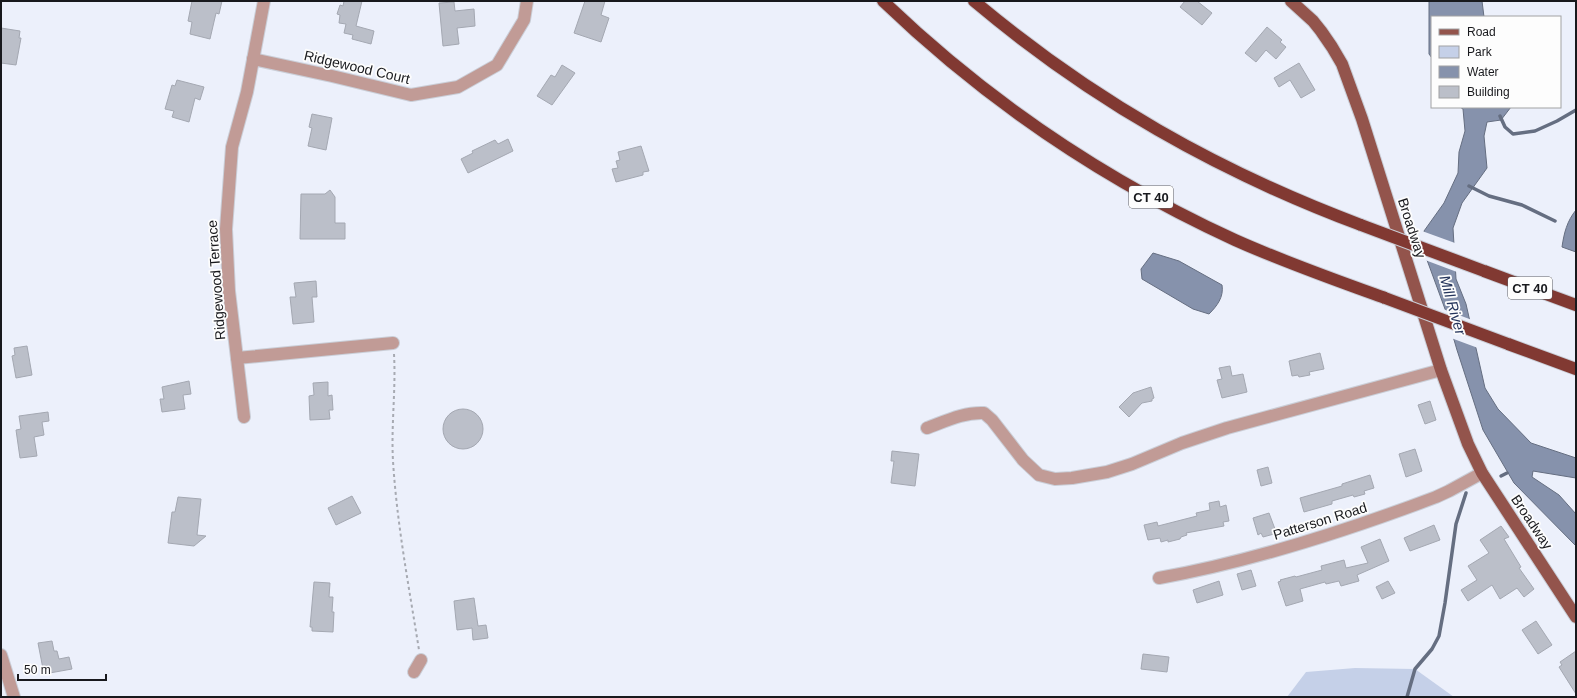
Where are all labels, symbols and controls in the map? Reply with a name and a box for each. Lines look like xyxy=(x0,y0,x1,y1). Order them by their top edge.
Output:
legend xyxy=(1431,16,1561,108)
text: Road xyxy=(1467,25,1496,39)
text: Park xyxy=(1467,45,1493,59)
street label: Ridgewood Court xyxy=(303,47,412,87)
text: Water xyxy=(1467,65,1499,79)
text: Building xyxy=(1467,85,1510,99)
road number: CT 40 xyxy=(1129,186,1173,208)
street label: Broadway xyxy=(1395,196,1429,260)
street label: Ridgewood Terrace xyxy=(204,219,228,341)
water label: Mill River xyxy=(1436,273,1470,338)
road number: CT 40 xyxy=(1508,277,1552,299)
street label: Broadway xyxy=(1508,492,1556,552)
street label: Patterson Road xyxy=(1271,499,1369,543)
scale bar xyxy=(18,656,106,682)
text: 50 m xyxy=(24,663,51,677)

